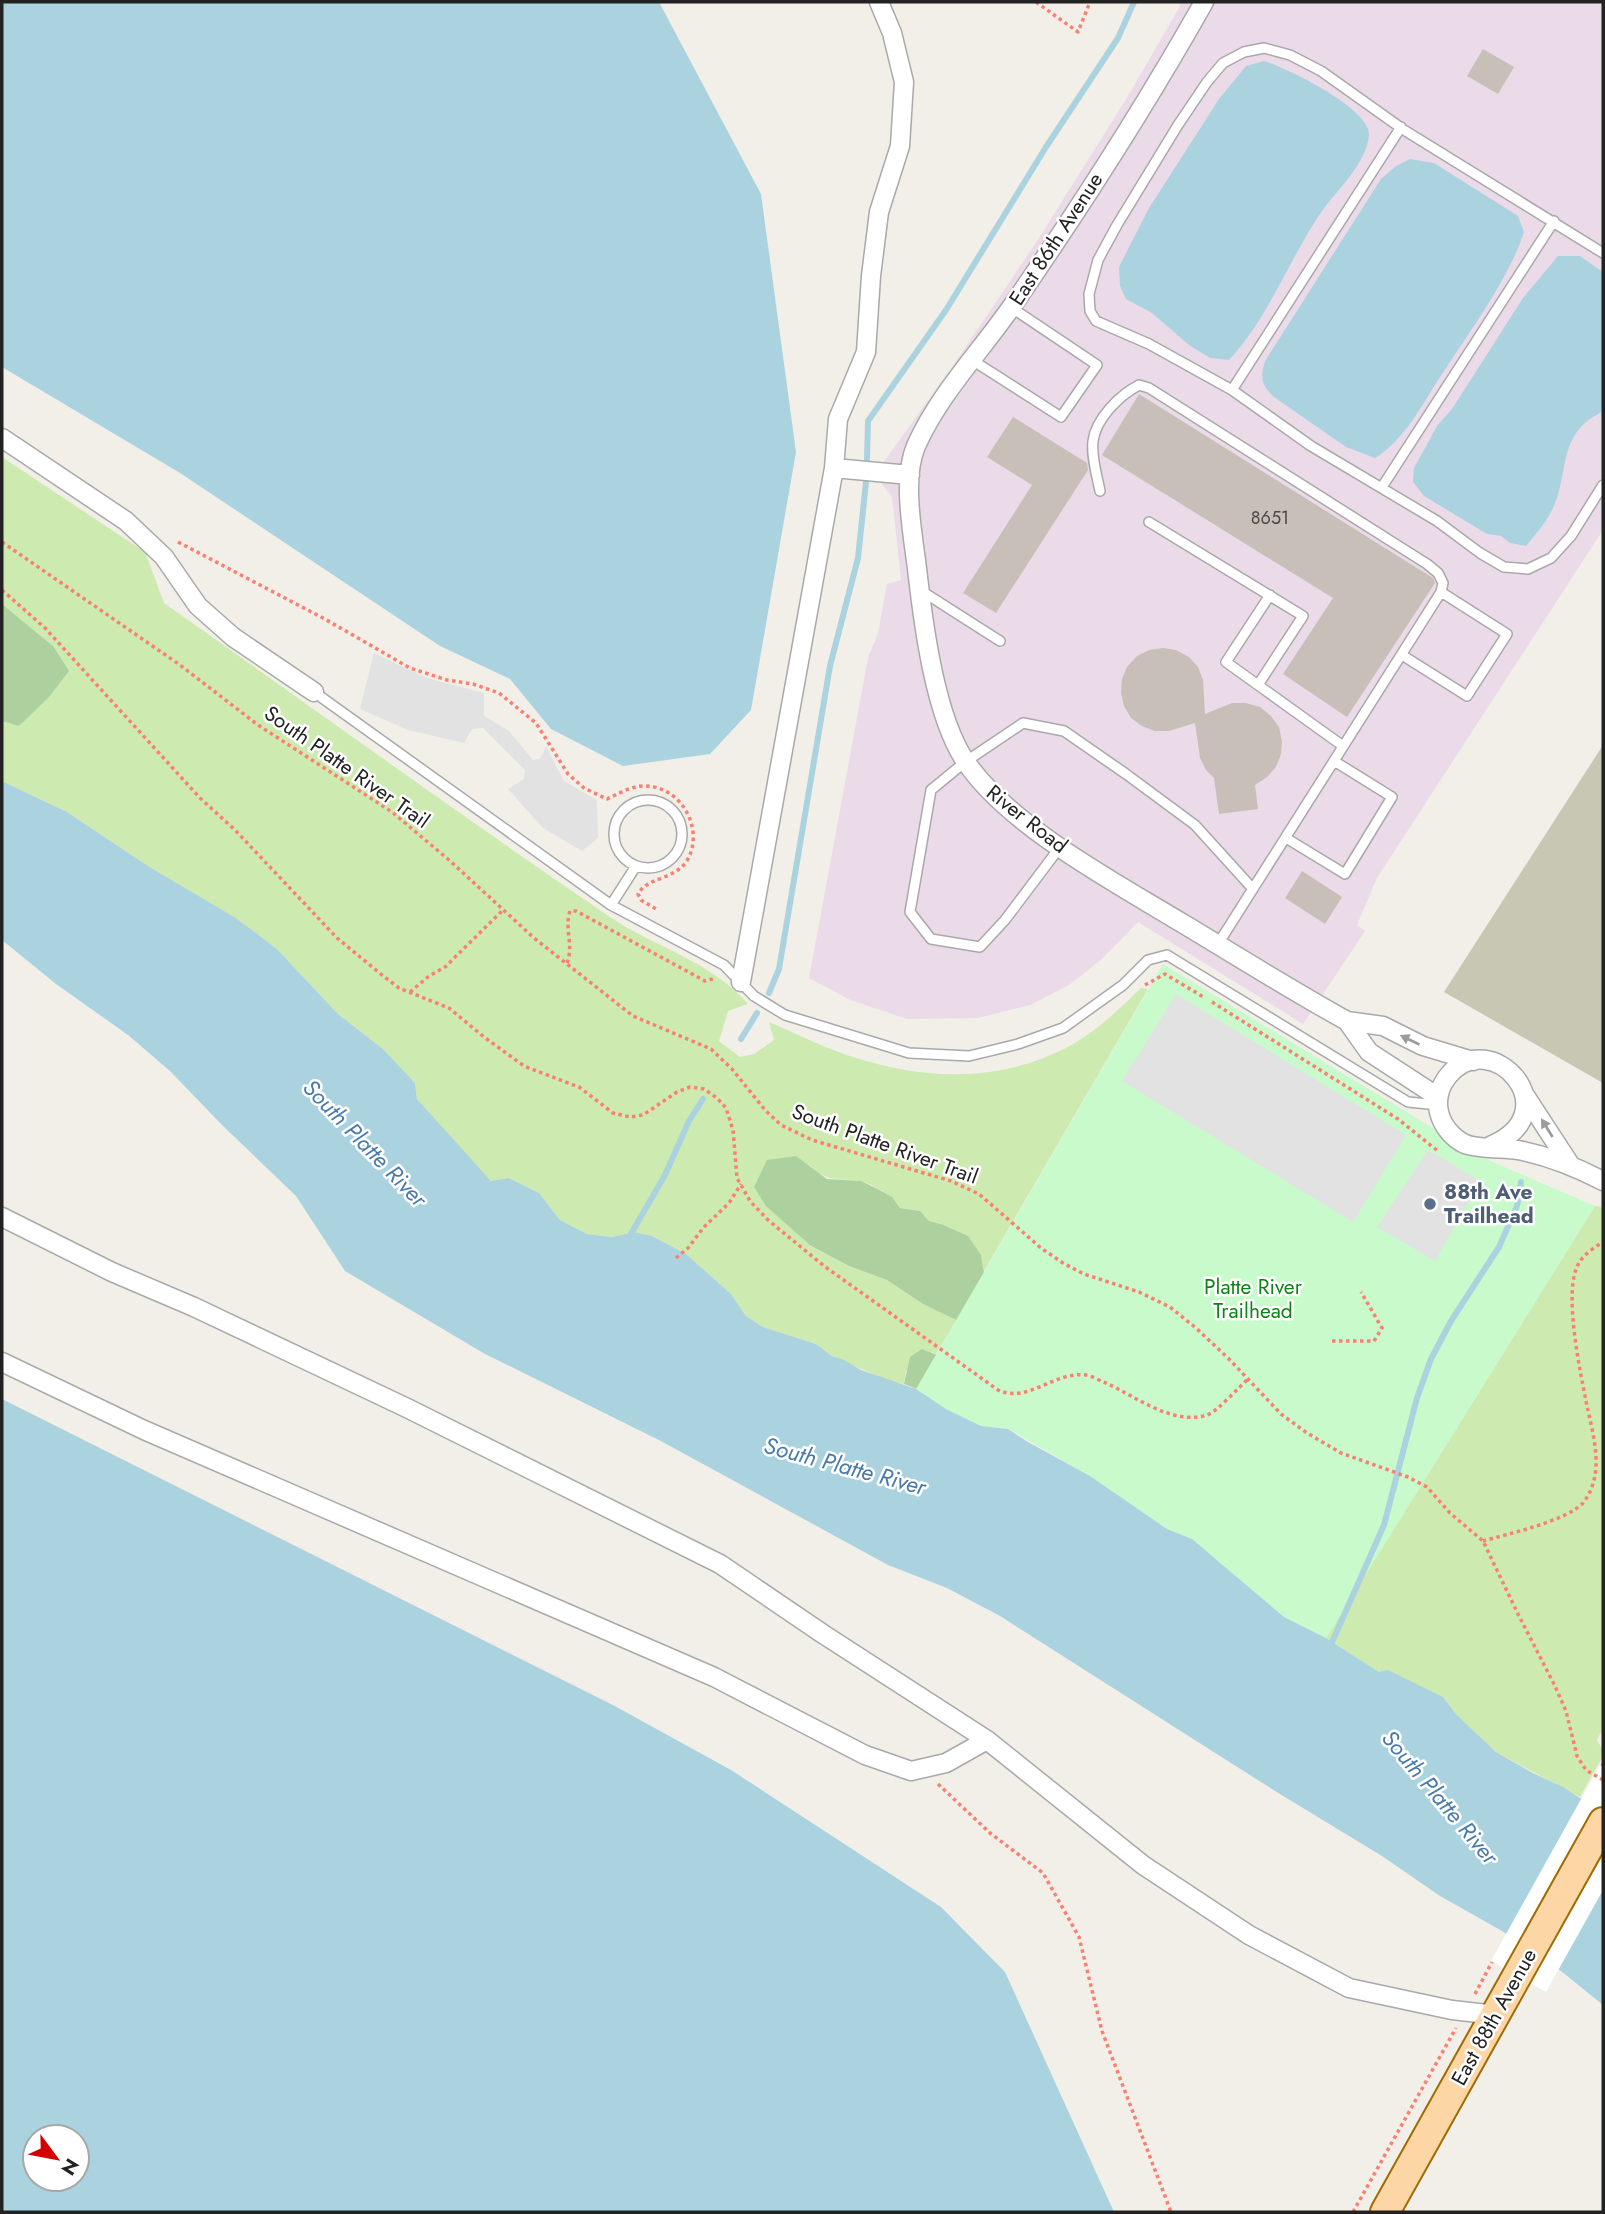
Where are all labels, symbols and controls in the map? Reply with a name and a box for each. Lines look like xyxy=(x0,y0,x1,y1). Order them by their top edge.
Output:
street label: East 86th Avenue xyxy=(1002,167,1110,311)
house number: 8651 xyxy=(1251,505,1289,531)
street label: South Platte River Trail xyxy=(258,698,436,836)
street label: River Road xyxy=(980,778,1074,860)
one-way arrow xyxy=(1400,1034,1420,1045)
water label: South Platte River xyxy=(295,1071,436,1216)
street label: South Platte River Trail xyxy=(788,1096,982,1192)
one-way arrow xyxy=(1541,1119,1554,1138)
place label: 88th Ave Trailhead xyxy=(1444,1177,1534,1231)
marker: 88th Ave Trailhead xyxy=(1422,1196,1438,1212)
park label: Platte River Trailhead xyxy=(1204,1272,1303,1326)
water label: South Platte River xyxy=(760,1428,931,1504)
water label: South Platte River xyxy=(1374,1722,1507,1873)
street label: East 88th Avenue xyxy=(1444,1943,1544,2091)
north arrow xyxy=(21,2123,91,2193)
text: N xyxy=(55,2153,85,2180)

